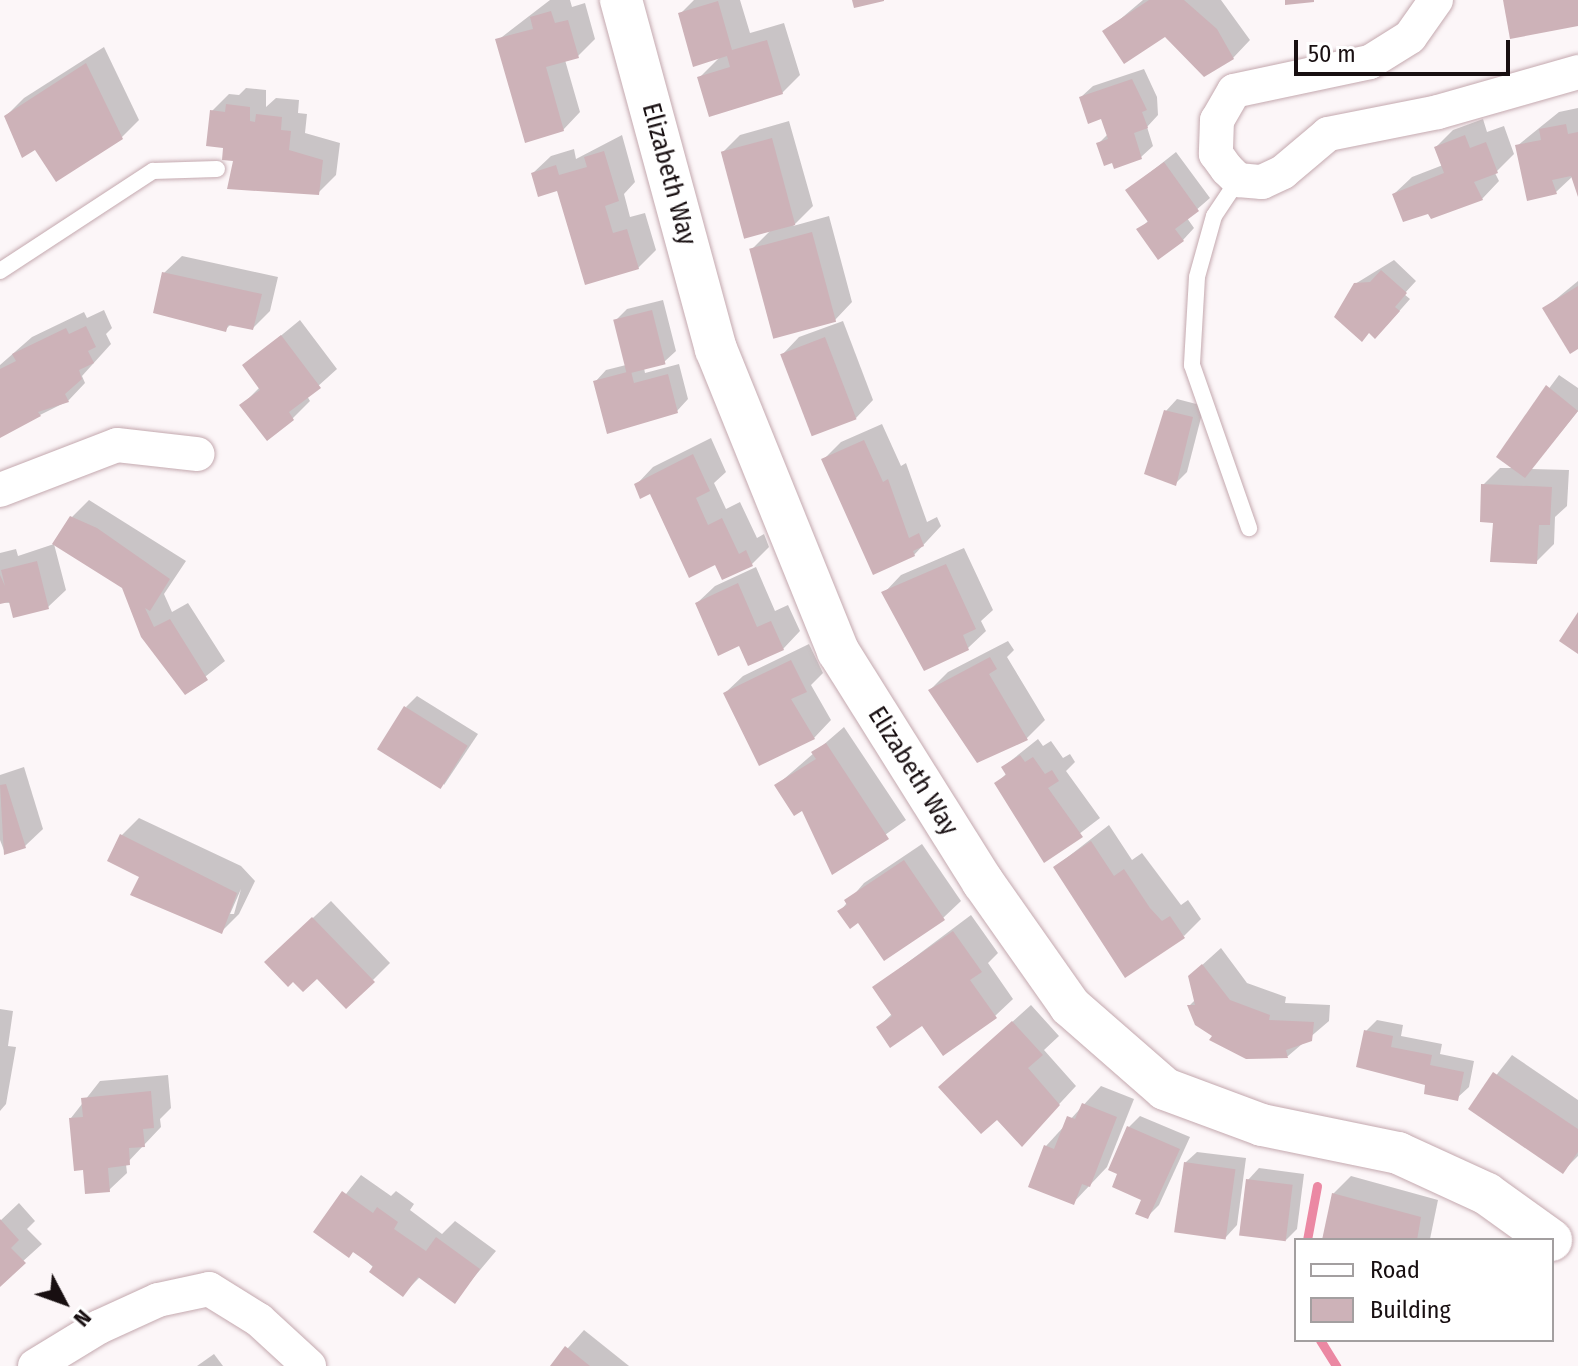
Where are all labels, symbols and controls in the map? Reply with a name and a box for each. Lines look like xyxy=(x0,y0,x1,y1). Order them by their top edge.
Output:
scale bar xyxy=(1298,24,1514,74)
text: 50 m xyxy=(1308,40,1356,68)
street label: Elizabeth Way xyxy=(635,100,703,248)
street label: Elizabeth Way xyxy=(861,701,965,841)
legend xyxy=(1294,1238,1554,1342)
text: Road xyxy=(1370,1256,1420,1284)
north arrow xyxy=(24,1262,104,1342)
text: Building xyxy=(1370,1296,1451,1324)
text: N xyxy=(68,1304,97,1332)

